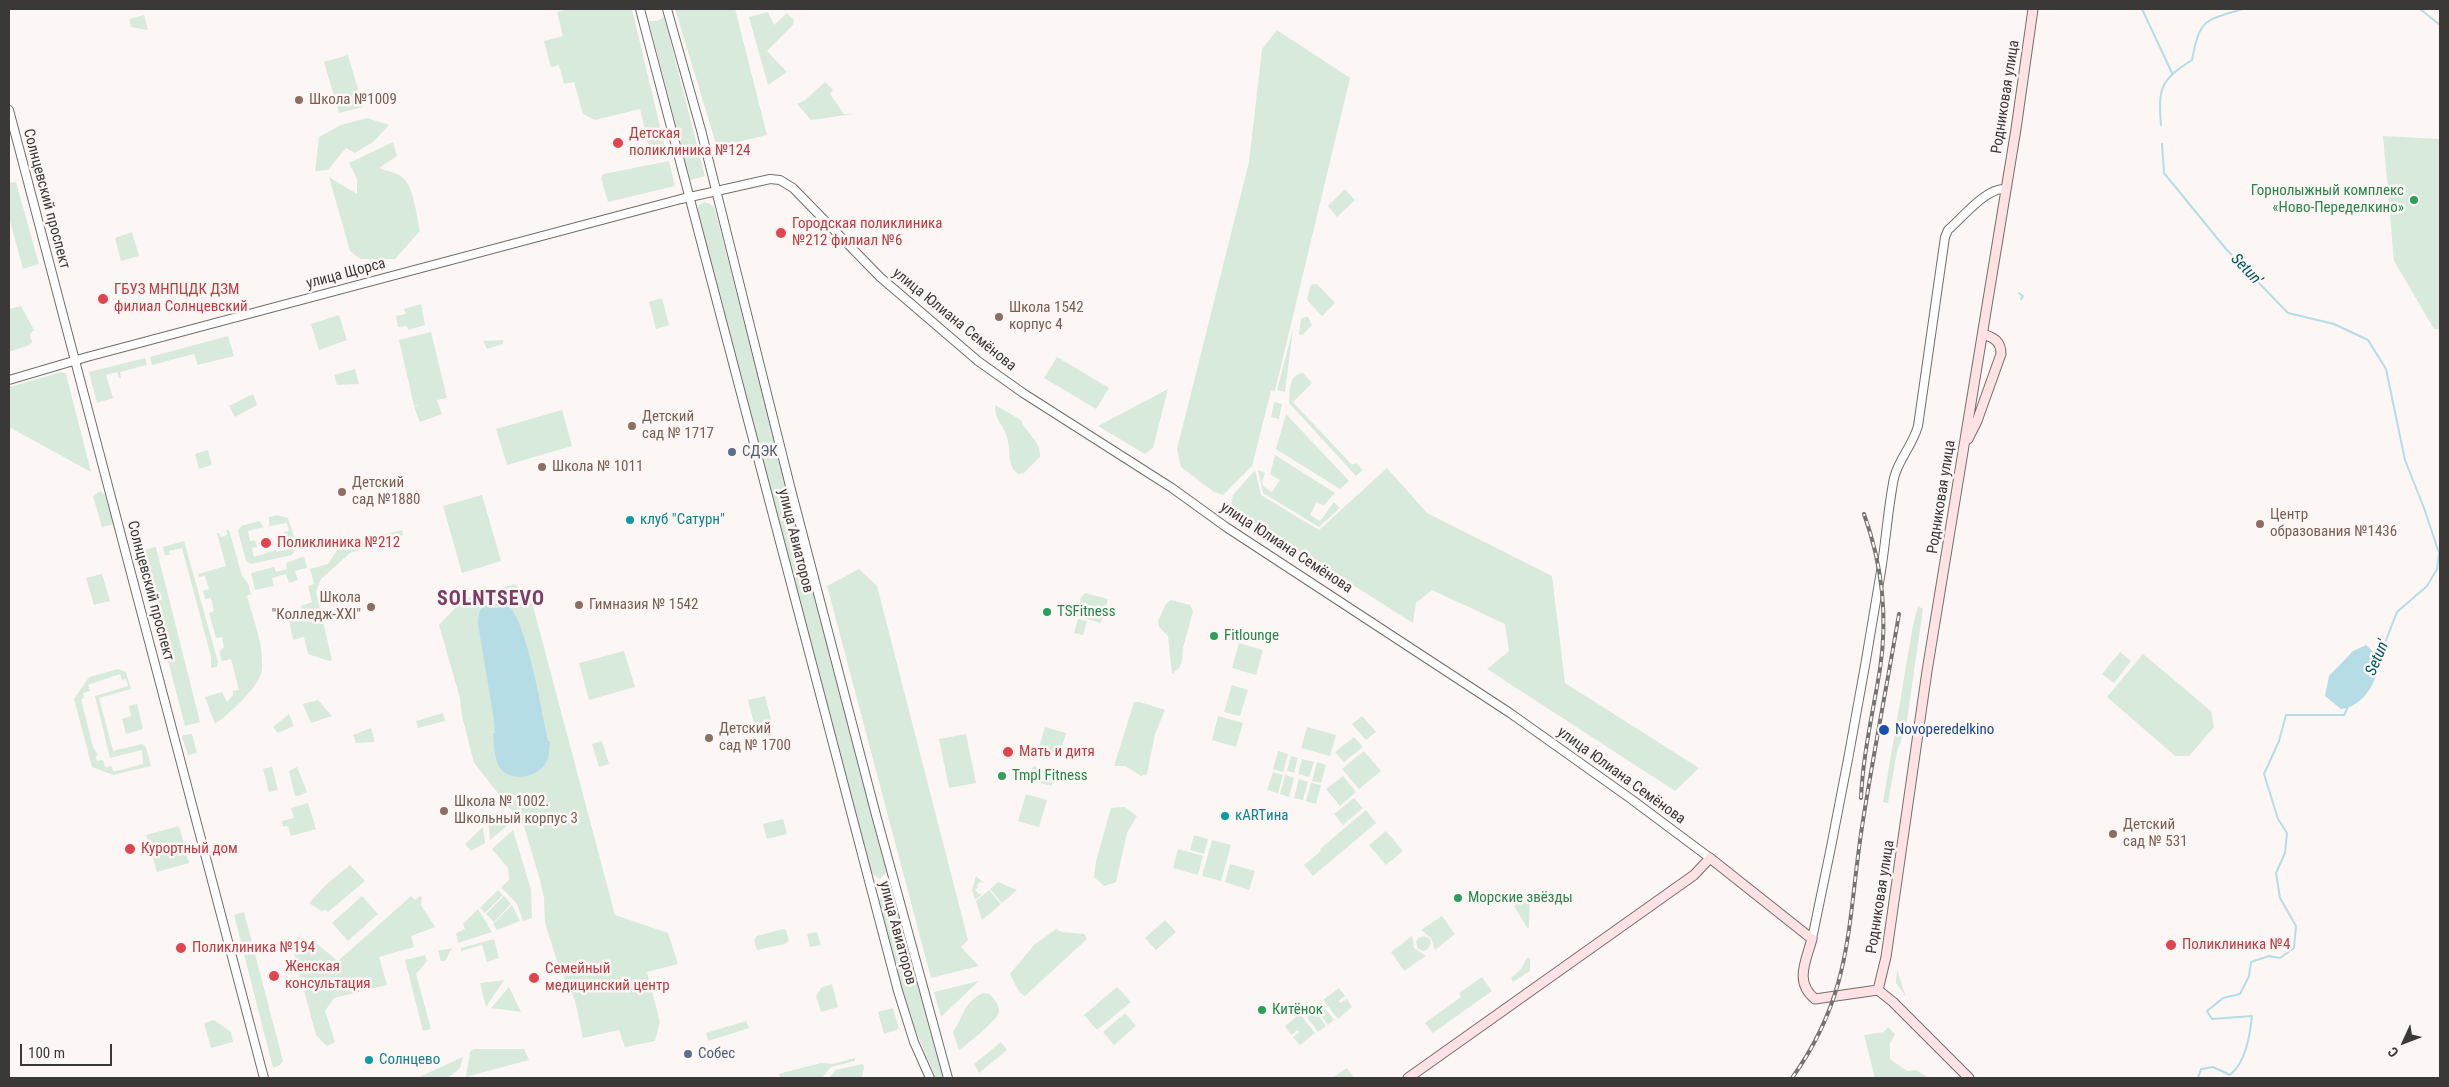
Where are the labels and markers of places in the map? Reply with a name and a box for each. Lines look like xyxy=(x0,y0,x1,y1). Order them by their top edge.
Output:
place label: Школа №1009 xyxy=(309,91,397,109)
marker: Школа №1009 xyxy=(293,94,305,106)
place label: Детская поликлиника №124 xyxy=(629,125,750,160)
marker: Детская поликлиника №124 xyxy=(611,136,625,150)
place label: Горнолыжный комплекс «Ново-Переделкино» xyxy=(2251,182,2404,217)
marker: Горнолыжный комплекс «Ново-Переделкино» xyxy=(2408,194,2420,206)
place label: Городская поликлиника №212 филиал №6 xyxy=(792,215,942,250)
marker: Городская поликлиника №212 филиал №6 xyxy=(774,226,788,240)
place label: ГБУЗ МНПЦДК ДЗМ филиал Солнцевский xyxy=(114,281,248,316)
marker: ГБУЗ МНПЦДК ДЗМ филиал Солнцевский xyxy=(96,292,110,306)
place label: Школа 1542 корпус 4 xyxy=(1009,299,1084,334)
marker: Школа 1542 корпус 4 xyxy=(993,311,1005,323)
place label: Детский сад № 1717 xyxy=(642,408,714,443)
marker: Детский сад № 1717 xyxy=(626,420,638,432)
place label: СДЭК xyxy=(742,443,778,461)
marker: СДЭК xyxy=(726,446,738,458)
place label: Школа № 1011 xyxy=(552,458,643,476)
marker: Школа № 1011 xyxy=(536,461,548,473)
place label: Детский сад №1880 xyxy=(352,474,421,509)
marker: Детский сад №1880 xyxy=(336,486,348,498)
place label: Центр образования №1436 xyxy=(2270,506,2397,541)
place label: клуб "Сатурн" xyxy=(640,511,725,529)
marker: клуб "Сатурн" xyxy=(624,514,636,526)
marker: Центр образования №1436 xyxy=(2254,518,2266,530)
place label: Поликлиника №212 xyxy=(277,534,400,552)
marker: Поликлиника №212 xyxy=(259,536,273,550)
place label: Школа "Колледж-XXI" xyxy=(271,589,361,624)
place label: Гимназия № 1542 xyxy=(589,596,698,614)
marker: Гимназия № 1542 xyxy=(573,599,585,611)
marker: Школа "Колледж-XXI" xyxy=(365,601,377,613)
place label: TSFitness xyxy=(1057,603,1116,621)
marker: TSFitness xyxy=(1041,606,1053,618)
place label: Fitlounge xyxy=(1224,627,1279,645)
marker: Fitlounge xyxy=(1208,630,1220,642)
place label: Детский сад № 1700 xyxy=(719,720,791,755)
place label: Novoperedelkino xyxy=(1895,721,1994,739)
marker: Novoperedelkino xyxy=(1877,723,1891,737)
marker: Детский сад № 1700 xyxy=(703,732,715,744)
place label: Мать и дитя xyxy=(1019,743,1095,761)
marker: Мать и дитя xyxy=(1001,745,1015,759)
place label: Tmpl Fitness xyxy=(1012,767,1088,785)
marker: Tmpl Fitness xyxy=(996,770,1008,782)
place label: Школа № 1002. Школьный корпус 3 xyxy=(454,793,578,828)
marker: Школа № 1002. Школьный корпус 3 xyxy=(438,805,450,817)
place label: кARTина xyxy=(1235,807,1288,825)
marker: кARTина xyxy=(1219,810,1231,822)
place label: Детский сад № 531 xyxy=(2123,816,2188,851)
marker: Детский сад № 531 xyxy=(2107,828,2119,840)
place label: Курортный дом xyxy=(141,840,238,858)
marker: Курортный дом xyxy=(123,842,137,856)
place label: Морские звёзды xyxy=(1468,889,1573,907)
marker: Морские звёзды xyxy=(1452,892,1464,904)
place label: Поликлиника №4 xyxy=(2182,936,2290,954)
marker: Поликлиника №4 xyxy=(2164,938,2178,952)
place label: Поликлиника №194 xyxy=(192,939,315,957)
marker: Поликлиника №194 xyxy=(174,941,188,955)
place label: Женская консультация xyxy=(285,958,371,993)
place label: Семейный медицинский центр xyxy=(545,960,670,995)
marker: Женская консультация xyxy=(267,969,281,983)
marker: Семейный медицинский центр xyxy=(527,971,541,985)
place label: Китёнок xyxy=(1272,1001,1323,1019)
marker: Китёнок xyxy=(1256,1004,1268,1016)
place label: Собес xyxy=(698,1045,735,1063)
marker: Собес xyxy=(682,1048,694,1060)
place label: Солнцево xyxy=(379,1051,440,1069)
marker: Солнцево xyxy=(363,1054,375,1066)

